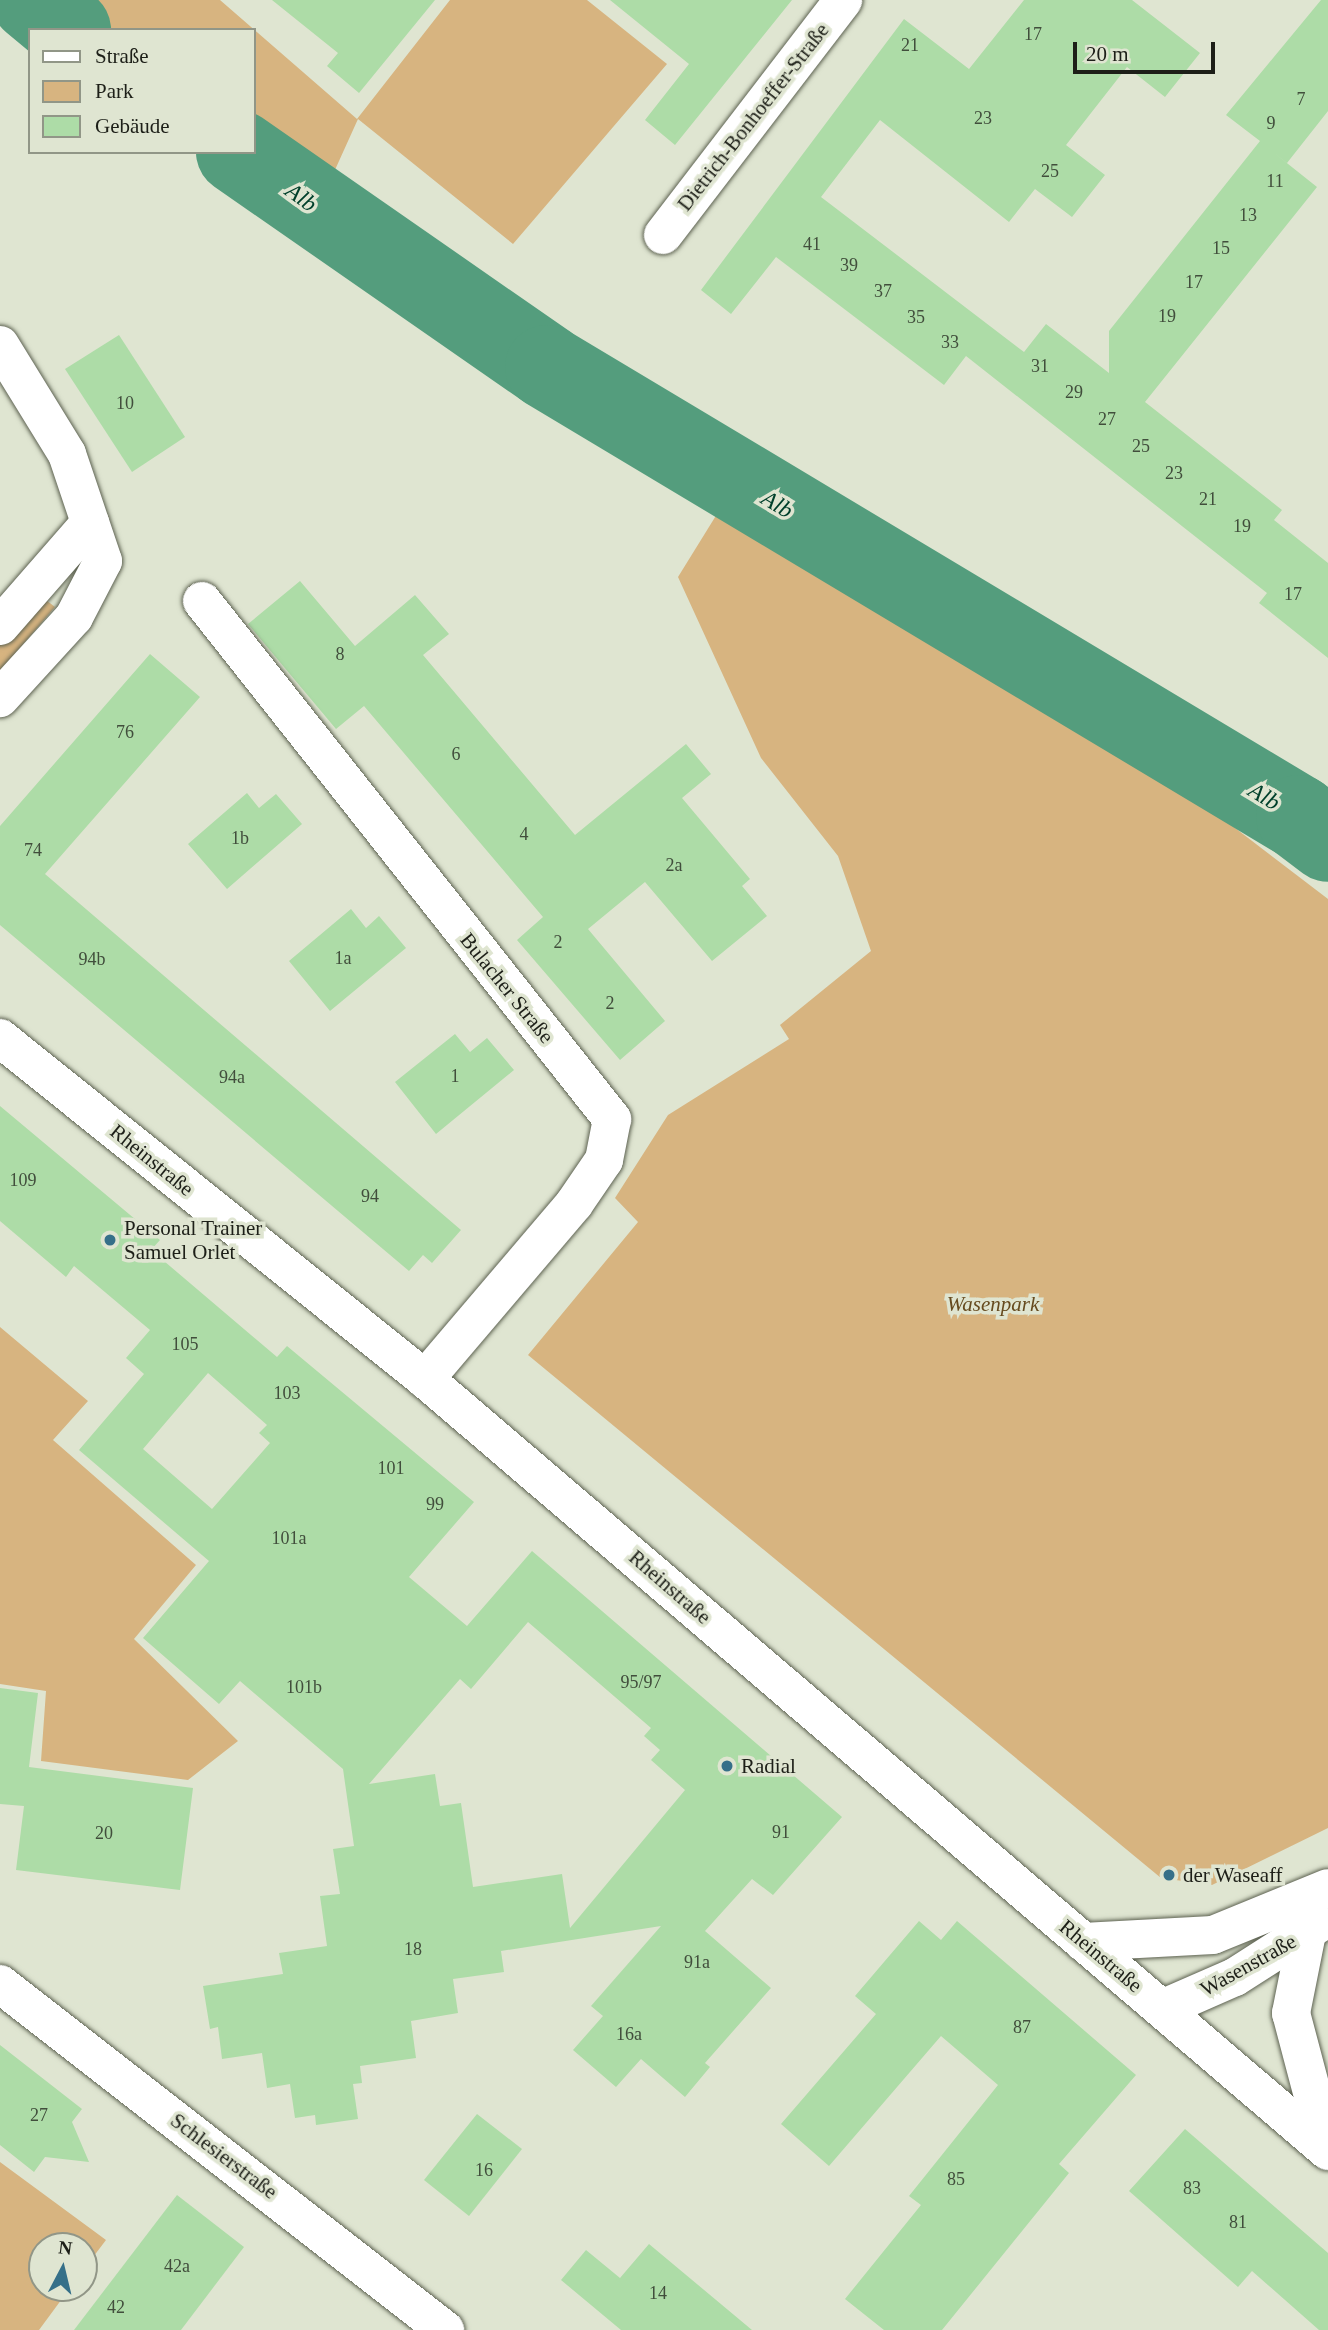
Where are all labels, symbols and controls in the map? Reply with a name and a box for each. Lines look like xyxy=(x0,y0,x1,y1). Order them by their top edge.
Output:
street label: Dietrich-Bonhoeffer-Straße xyxy=(672,18,834,216)
house number: 17 xyxy=(1024,23,1042,45)
legend xyxy=(28,28,256,154)
scale bar xyxy=(1076,28,1218,72)
house number: 21 xyxy=(901,34,919,56)
text: 20 m xyxy=(1086,42,1129,66)
text: Straße xyxy=(95,44,149,68)
text: Park xyxy=(95,79,134,103)
house number: 7 xyxy=(1296,88,1306,110)
house number: 23 xyxy=(974,107,992,129)
house number: 9 xyxy=(1266,112,1276,134)
text: Gebäude xyxy=(95,114,170,138)
house number: 25 xyxy=(1041,160,1059,182)
house number: 11 xyxy=(1266,170,1284,192)
water label: Alb xyxy=(280,177,322,219)
house number: 13 xyxy=(1239,204,1257,226)
house number: 41 xyxy=(803,233,821,255)
house number: 15 xyxy=(1212,237,1230,259)
house number: 39 xyxy=(840,254,858,276)
house number: 17 xyxy=(1185,271,1203,293)
house number: 37 xyxy=(874,280,892,302)
house number: 19 xyxy=(1158,305,1176,327)
house number: 35 xyxy=(907,306,925,328)
house number: 33 xyxy=(941,331,959,353)
house number: 31 xyxy=(1031,355,1049,377)
house number: 29 xyxy=(1065,381,1083,403)
house number: 10 xyxy=(116,392,134,414)
house number: 27 xyxy=(1098,408,1116,430)
house number: 25 xyxy=(1132,435,1150,457)
house number: 23 xyxy=(1165,462,1183,484)
water label: Alb xyxy=(756,485,798,525)
house number: 21 xyxy=(1199,488,1217,510)
house number: 19 xyxy=(1233,515,1251,537)
house number: 17 xyxy=(1284,583,1302,605)
house number: 8 xyxy=(335,643,344,665)
house number: 76 xyxy=(116,721,134,743)
house number: 6 xyxy=(452,743,460,765)
water label: Alb xyxy=(1243,777,1285,817)
house number: 4 xyxy=(520,823,528,845)
house number: 1b xyxy=(231,827,249,849)
house number: 74 xyxy=(24,839,42,861)
house number: 2a xyxy=(666,854,682,876)
street label: Bulacher Straße xyxy=(455,928,559,1048)
house number: 2 xyxy=(554,931,562,953)
house number: 1a xyxy=(335,947,351,969)
house number: 94b xyxy=(78,948,106,970)
house number: 2 xyxy=(606,992,614,1014)
house number: 1 xyxy=(450,1065,460,1087)
house number: 94a xyxy=(219,1066,245,1088)
street label: Rheinstraße xyxy=(105,1119,199,1201)
house number: 109 xyxy=(9,1169,36,1191)
house number: 94 xyxy=(361,1185,379,1207)
place label: Personal Trainer Samuel Orlet xyxy=(124,1215,263,1265)
marker: Personal Trainer Samuel Orlet xyxy=(102,1232,118,1248)
park label: Wasenpark xyxy=(947,1291,1039,1317)
house number: 105 xyxy=(172,1333,198,1355)
house number: 103 xyxy=(274,1382,300,1404)
house number: 101 xyxy=(377,1457,404,1479)
house number: 99 xyxy=(426,1493,444,1515)
house number: 101a xyxy=(272,1527,306,1549)
street label: Rheinstraße xyxy=(624,1545,716,1629)
house number: 95/97 xyxy=(620,1671,662,1693)
house number: 101b xyxy=(286,1676,322,1698)
place label: Radial xyxy=(741,1753,796,1779)
marker: Radial xyxy=(719,1758,735,1774)
house number: 91 xyxy=(772,1821,790,1843)
house number: 20 xyxy=(95,1822,113,1844)
place label: der Waseaff xyxy=(1183,1862,1283,1888)
marker: der Waseaff xyxy=(1161,1867,1177,1883)
street label: Rheinstraße xyxy=(1054,1914,1148,1998)
street label: Wasenstraße xyxy=(1196,1928,1300,2002)
house number: 18 xyxy=(404,1938,422,1960)
house number: 91a xyxy=(684,1951,710,1973)
house number: 87 xyxy=(1013,2016,1031,2038)
house number: 16a xyxy=(616,2023,642,2045)
house number: 27 xyxy=(30,2104,48,2126)
street label: Schlesierstraße xyxy=(166,2108,282,2204)
house number: 16 xyxy=(475,2159,493,2181)
house number: 85 xyxy=(947,2168,965,2190)
house number: 83 xyxy=(1183,2177,1201,2199)
house number: 81 xyxy=(1229,2211,1247,2233)
north arrow xyxy=(28,2232,98,2302)
text: N xyxy=(57,2236,73,2259)
house number: 42a xyxy=(164,2255,190,2277)
house number: 14 xyxy=(649,2282,667,2304)
house number: 42 xyxy=(107,2296,125,2318)

